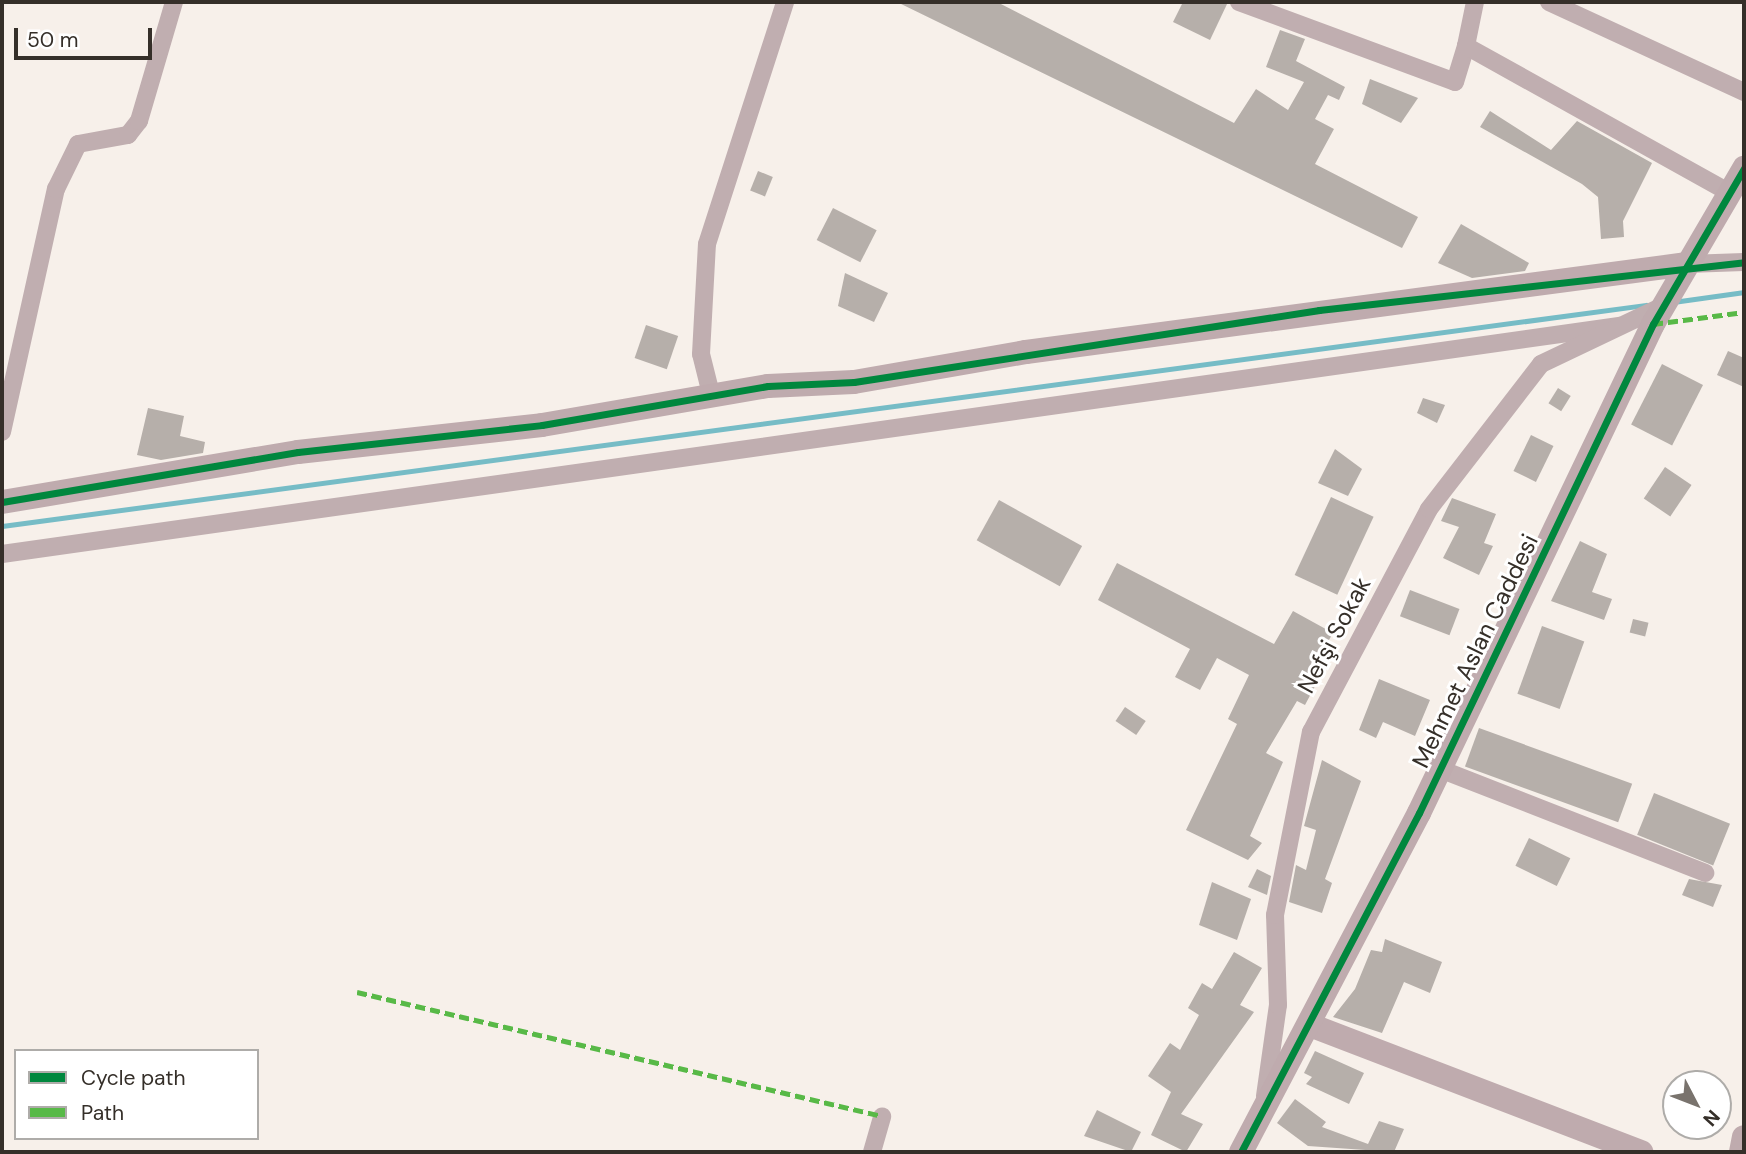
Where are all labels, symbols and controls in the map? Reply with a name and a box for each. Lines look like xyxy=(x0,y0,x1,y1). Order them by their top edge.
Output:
scale bar xyxy=(18,14,156,58)
text: 50 m xyxy=(27,26,78,54)
street label: Mehmet Aslan Caddesi xyxy=(1406,529,1544,773)
street label: Nefşi Sokak xyxy=(1291,572,1377,698)
legend xyxy=(14,1049,259,1140)
text: Cycle path xyxy=(81,1064,186,1092)
north arrow xyxy=(1662,1070,1732,1140)
text: Path xyxy=(81,1099,124,1127)
text: N xyxy=(1698,1105,1725,1132)

